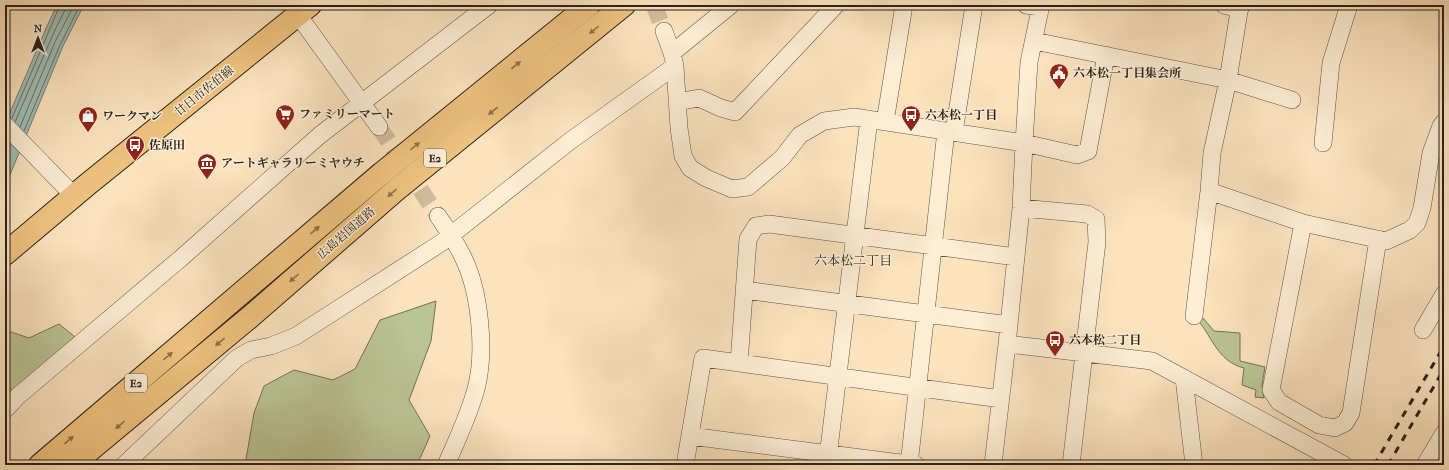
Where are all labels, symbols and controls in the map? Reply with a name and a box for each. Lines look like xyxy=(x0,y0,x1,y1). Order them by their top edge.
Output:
north arrow xyxy=(18,18,58,58)
text: N xyxy=(34,22,43,35)
one-way arrow xyxy=(589,25,599,34)
one-way arrow xyxy=(510,60,521,69)
public building icon: 六本松一丁目集会所 xyxy=(1048,62,1070,90)
street label: 廿日市佐伯線 xyxy=(172,63,236,119)
place label: 六本松一丁目集会所 xyxy=(1073,66,1181,80)
supermarket icon: ファミリーマート xyxy=(274,103,296,131)
bus stop icon: 六本松一丁目 xyxy=(900,104,922,132)
shop icon: ワークマン xyxy=(77,105,99,133)
place label: ファミリーマート xyxy=(299,107,395,121)
one-way arrow xyxy=(488,107,498,116)
place label: 六本松一丁目 xyxy=(925,108,997,122)
place label: ワークマン xyxy=(102,109,162,123)
bus stop icon: 佐原田 xyxy=(124,134,146,162)
place label: 佐原田 xyxy=(149,138,185,152)
one-way arrow xyxy=(409,142,420,151)
road number: E2 xyxy=(424,149,446,167)
museum icon: アートギャラリーミヤウチ xyxy=(196,152,218,180)
place label: アートギャラリーミヤウチ xyxy=(221,156,365,170)
one-way arrow xyxy=(387,189,397,198)
street label: 広島岩国道路 xyxy=(314,204,378,262)
one-way arrow xyxy=(310,226,321,235)
district label: 六本松二丁目 xyxy=(814,253,892,268)
one-way arrow xyxy=(289,274,299,283)
bus stop icon: 六本松二丁目 xyxy=(1044,329,1066,357)
place label: 六本松二丁目 xyxy=(1069,333,1141,347)
one-way arrow xyxy=(214,337,225,346)
one-way arrow xyxy=(163,351,174,360)
road number: E2 xyxy=(125,374,147,392)
one-way arrow xyxy=(115,421,125,430)
one-way arrow xyxy=(64,436,75,445)

